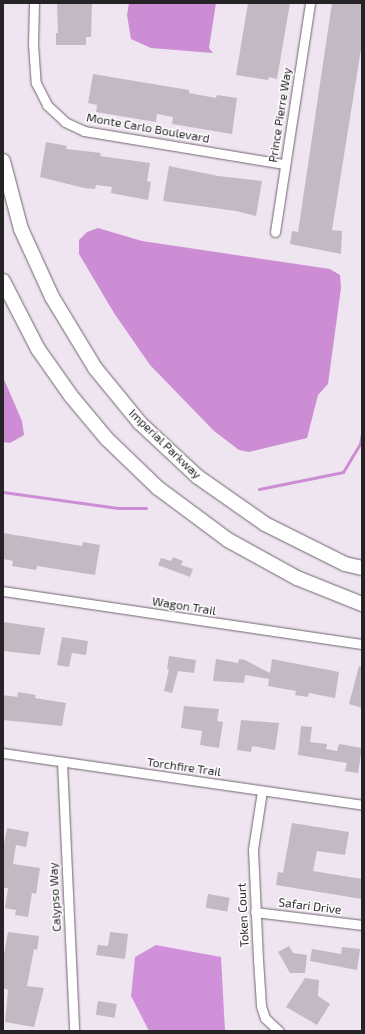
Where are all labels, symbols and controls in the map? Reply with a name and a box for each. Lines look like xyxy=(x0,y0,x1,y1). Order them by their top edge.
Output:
street label: Prince Pierre Way xyxy=(265,66,295,164)
street label: Monte Carlo Boulevard xyxy=(85,110,211,146)
street label: Imperial Parkway xyxy=(126,406,204,482)
street label: Wagon Trail xyxy=(151,594,217,618)
street label: Torchfire Trail xyxy=(146,755,222,779)
street label: Calypso Way xyxy=(46,862,64,932)
street label: Token Court xyxy=(234,882,252,948)
street label: Safari Drive xyxy=(278,895,342,917)

